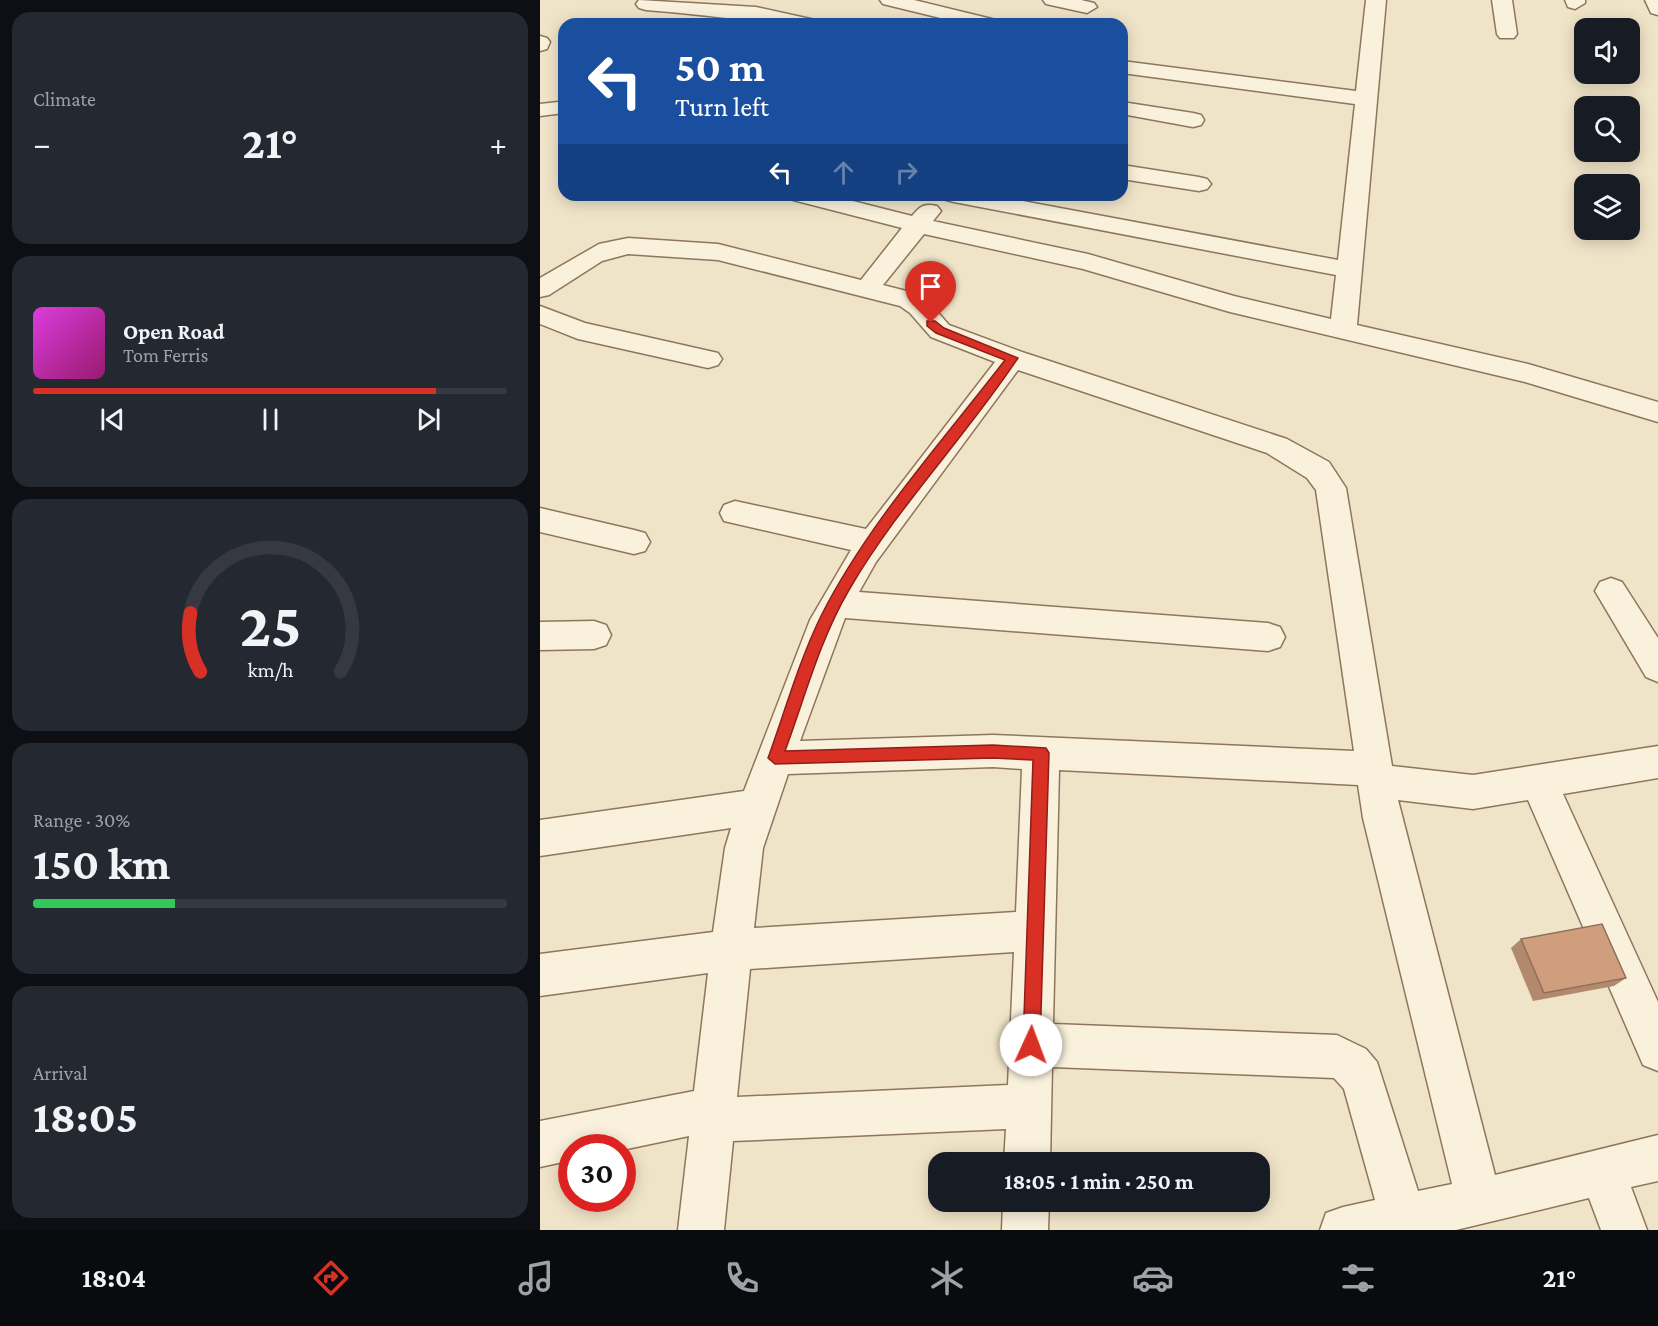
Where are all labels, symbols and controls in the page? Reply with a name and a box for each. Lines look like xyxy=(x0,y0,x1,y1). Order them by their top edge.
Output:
map controls xyxy=(1574,18,1640,240)
button: sound xyxy=(1574,18,1640,84)
icon: left xyxy=(576,42,654,120)
text: 50 m xyxy=(675,43,765,90)
text: Climate xyxy=(33,88,96,110)
text: Turn left xyxy=(675,92,769,122)
button: search xyxy=(1574,96,1640,162)
text: 21° xyxy=(242,118,298,168)
text: − xyxy=(33,125,50,162)
text: + xyxy=(490,125,507,162)
icon: left xyxy=(764,156,797,189)
icon: ahead xyxy=(827,156,860,189)
icon: right xyxy=(890,156,923,189)
button: layers xyxy=(1574,174,1640,240)
pin xyxy=(905,261,956,323)
icon: arrive xyxy=(914,270,947,303)
text: Open Road xyxy=(123,319,225,344)
text: Tom Ferris xyxy=(123,344,208,366)
icon: previous xyxy=(96,403,129,436)
icon: pause xyxy=(254,403,287,436)
icon: next xyxy=(412,403,445,436)
text: 25 xyxy=(239,590,301,659)
text: km/h xyxy=(247,658,294,682)
text: Range · 30% xyxy=(33,809,130,831)
text: 150 km xyxy=(33,839,170,889)
position arrow xyxy=(999,1013,1063,1077)
text: Arrival xyxy=(33,1062,87,1084)
text: 18:05 xyxy=(33,1092,138,1142)
speed limit sign: 30 xyxy=(558,1134,636,1212)
text: 18:05 · 1 min · 250 m xyxy=(1004,1169,1194,1194)
icon: directions xyxy=(310,1257,352,1299)
icon: music xyxy=(515,1257,557,1299)
icon: phone xyxy=(721,1257,763,1299)
icon: climate xyxy=(926,1257,968,1299)
icon: car xyxy=(1132,1257,1174,1299)
icon: filters xyxy=(1337,1257,1379,1299)
text: 18:04 xyxy=(82,1263,146,1293)
text: 21° xyxy=(1543,1263,1576,1293)

